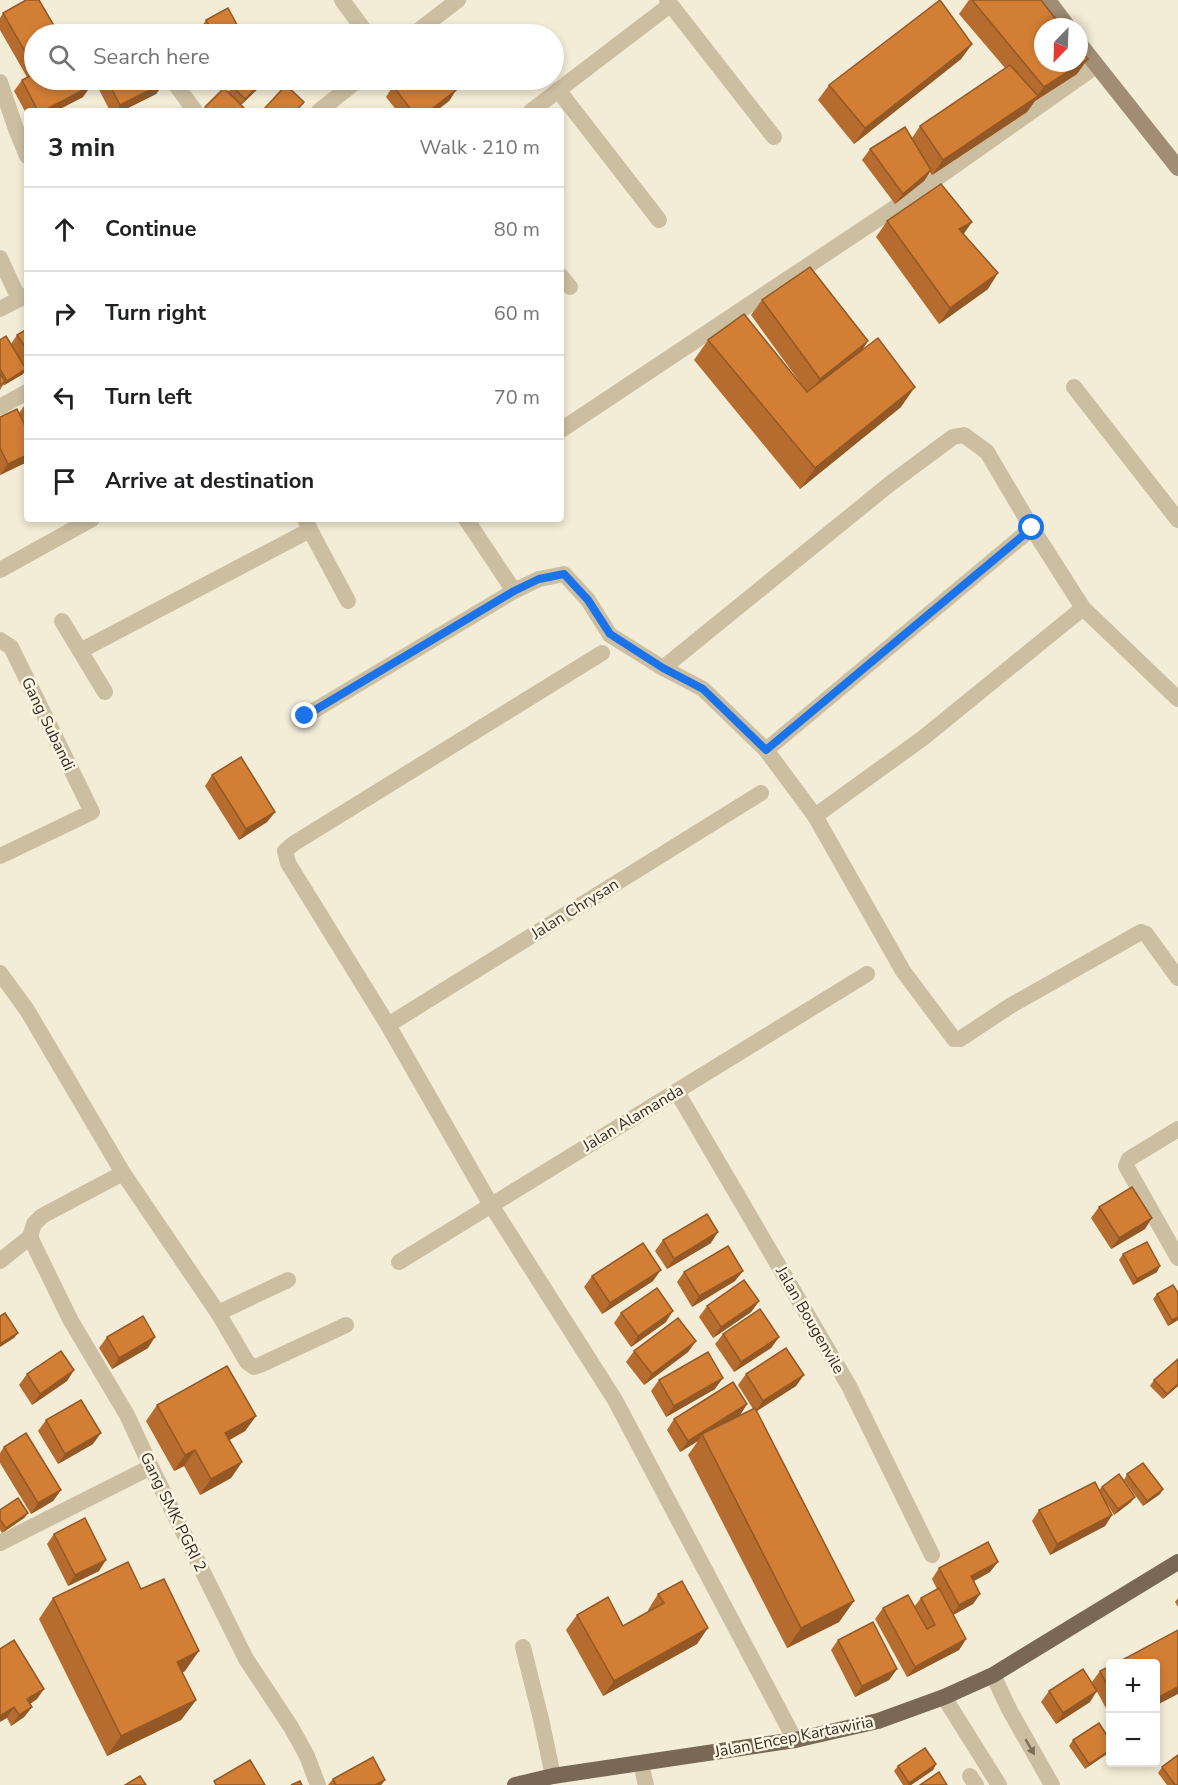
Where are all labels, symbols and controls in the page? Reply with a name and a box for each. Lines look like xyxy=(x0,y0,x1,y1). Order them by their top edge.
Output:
north arrow xyxy=(1034,18,1088,72)
search box xyxy=(24,24,564,90)
icon: search xyxy=(45,41,78,74)
text: Search here xyxy=(93,42,210,72)
text: 3 min xyxy=(48,130,115,165)
text: Walk · 210 m xyxy=(420,134,540,161)
icon: ahead xyxy=(48,213,81,246)
text: Continue xyxy=(105,214,196,244)
text: 80 m xyxy=(494,216,540,243)
icon: right xyxy=(48,297,81,330)
text: Turn right xyxy=(105,298,206,328)
text: 60 m xyxy=(494,300,540,327)
icon: left xyxy=(48,381,81,414)
text: Turn left xyxy=(105,382,192,412)
text: 70 m xyxy=(494,384,540,411)
icon: arrive xyxy=(48,465,81,498)
text: Arrive at destination xyxy=(105,466,314,496)
route start xyxy=(1018,514,1044,540)
street label: Gang Subandi xyxy=(16,674,80,774)
route end xyxy=(291,702,317,728)
street label: Jalan Chrysan xyxy=(526,873,623,945)
street label: Jalan Alamanda xyxy=(578,1079,688,1157)
street label: Jalan Bougenvile xyxy=(770,1261,850,1378)
street label: Gang SMK PGRI 2 xyxy=(135,1449,211,1575)
map controls xyxy=(1106,1659,1160,1767)
button: + xyxy=(1106,1659,1160,1713)
street label: Jalan Encep Kartawiria xyxy=(712,1711,875,1763)
button: − xyxy=(1106,1713,1160,1767)
one-way arrow xyxy=(1025,1739,1035,1756)

